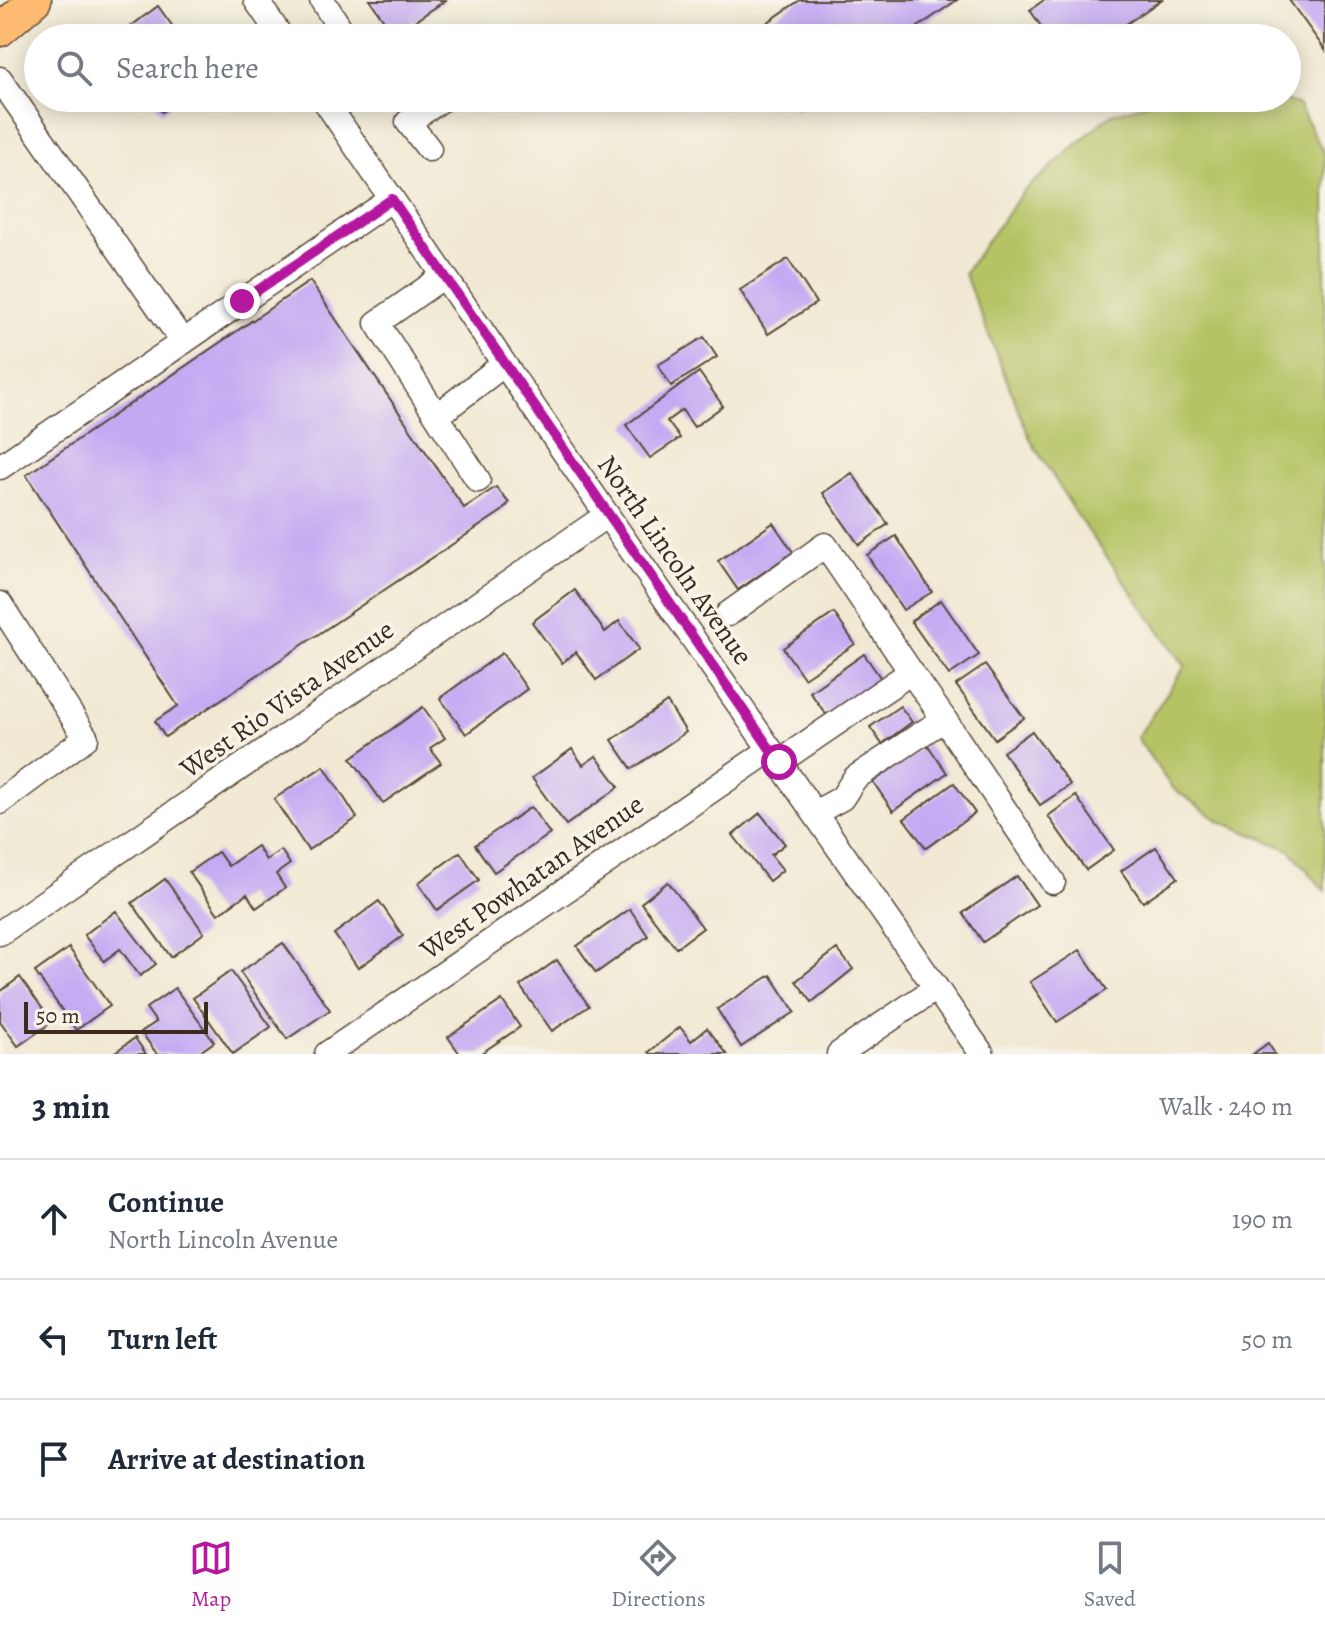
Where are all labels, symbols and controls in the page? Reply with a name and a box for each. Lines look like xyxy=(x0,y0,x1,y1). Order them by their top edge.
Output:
search box xyxy=(24,24,1301,112)
icon: search xyxy=(52,46,96,90)
text: Search here xyxy=(116,48,259,88)
route end xyxy=(224,283,260,319)
street label: North Lincoln Avenue xyxy=(588,448,762,672)
street label: West Rio Vista Avenue xyxy=(172,611,402,788)
route start xyxy=(761,744,797,780)
street label: West Powhatan Avenue xyxy=(412,786,651,969)
scale bar xyxy=(24,998,208,1034)
text: 50 m xyxy=(36,1001,80,1031)
text: 3 min xyxy=(32,1083,110,1130)
text: Walk · 240 m xyxy=(1159,1089,1293,1124)
text: Continue xyxy=(108,1182,224,1222)
icon: ahead xyxy=(32,1197,76,1241)
text: 190 m xyxy=(1232,1202,1293,1237)
text: North Lincoln Avenue xyxy=(108,1222,338,1257)
icon: left xyxy=(32,1317,76,1361)
text: Turn left xyxy=(108,1319,217,1359)
text: 50 m xyxy=(1241,1322,1293,1357)
icon: arrive xyxy=(32,1437,76,1481)
text: Arrive at destination xyxy=(108,1439,365,1479)
tab: Map xyxy=(189,1536,233,1614)
tab: Directions xyxy=(611,1536,706,1614)
tab: Saved xyxy=(1084,1536,1136,1614)

